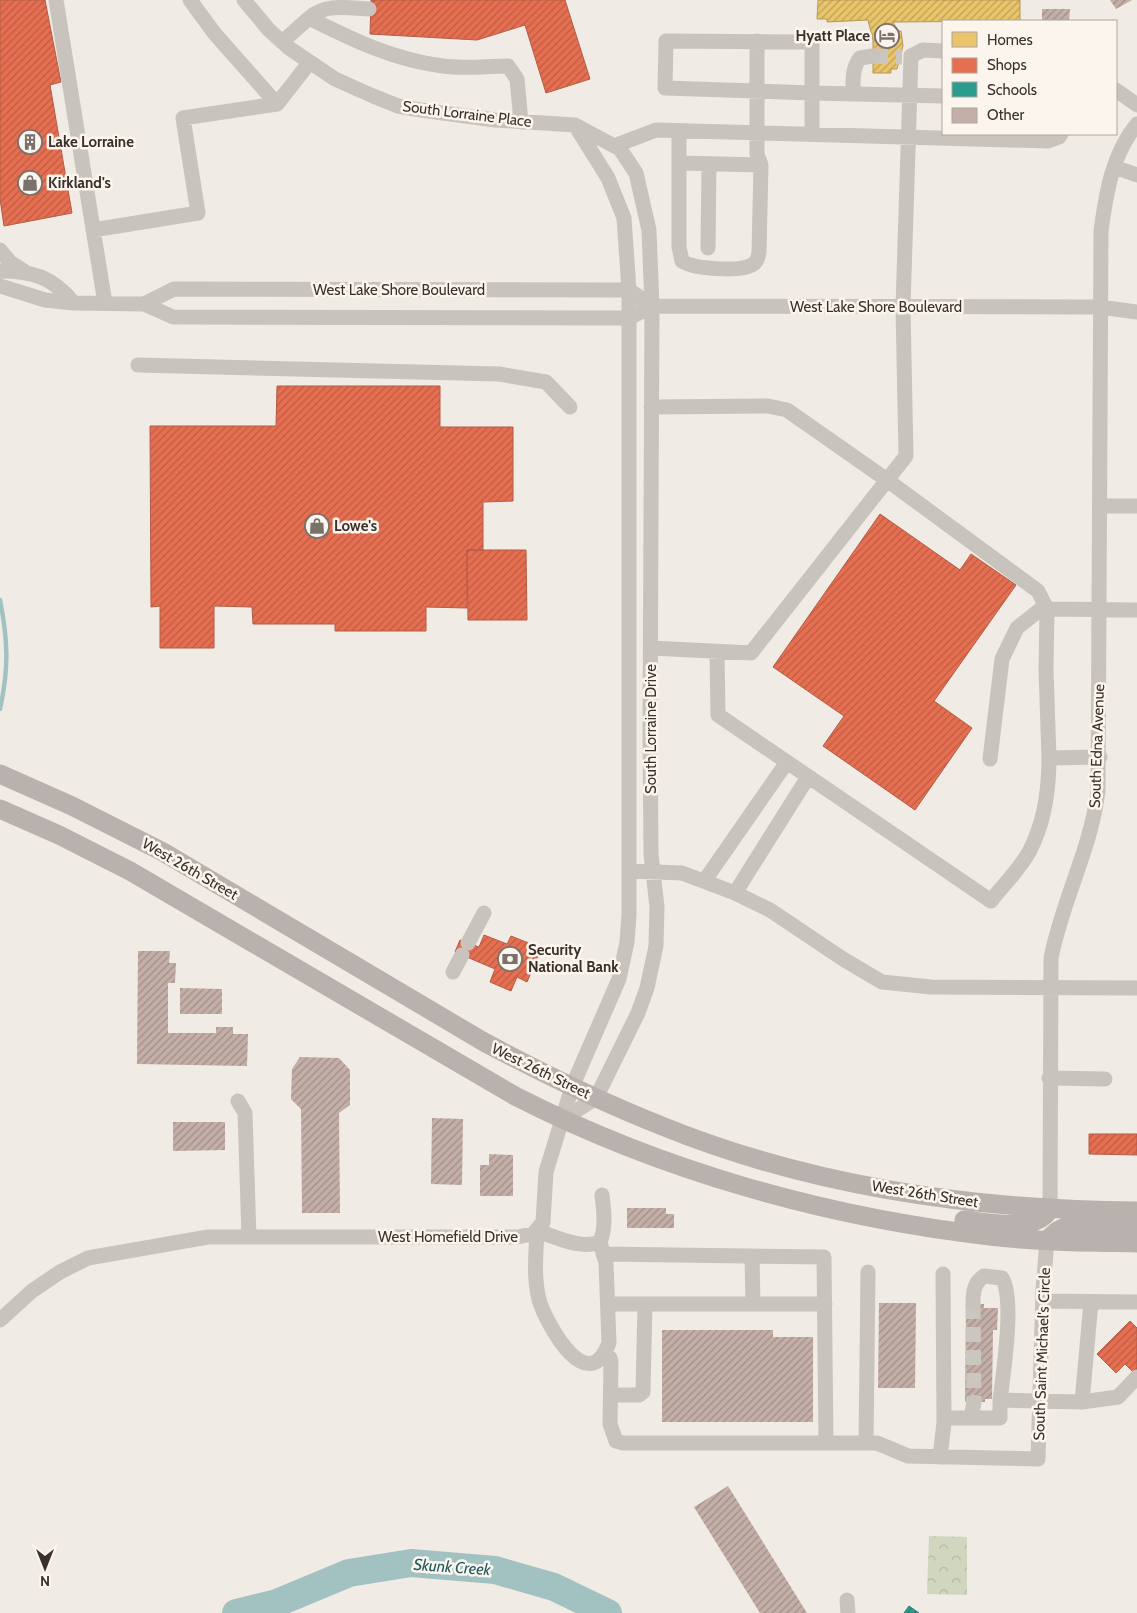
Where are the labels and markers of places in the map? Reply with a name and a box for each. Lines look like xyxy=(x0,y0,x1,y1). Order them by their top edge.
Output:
hotel icon: Hyatt Place xyxy=(874,23,900,49)
place label: Hyatt Place xyxy=(795,27,870,45)
building icon: Lake Lorraine xyxy=(17,129,43,155)
place label: Lake Lorraine xyxy=(48,133,134,151)
shop icon: Kirkland's xyxy=(17,170,43,196)
place label: Kirkland's xyxy=(48,174,111,192)
shop icon: Lowe's xyxy=(304,513,330,539)
place label: Lowe's xyxy=(334,517,377,535)
place label: Security National Bank xyxy=(528,941,619,976)
bank icon: Security National Bank xyxy=(497,946,523,972)

